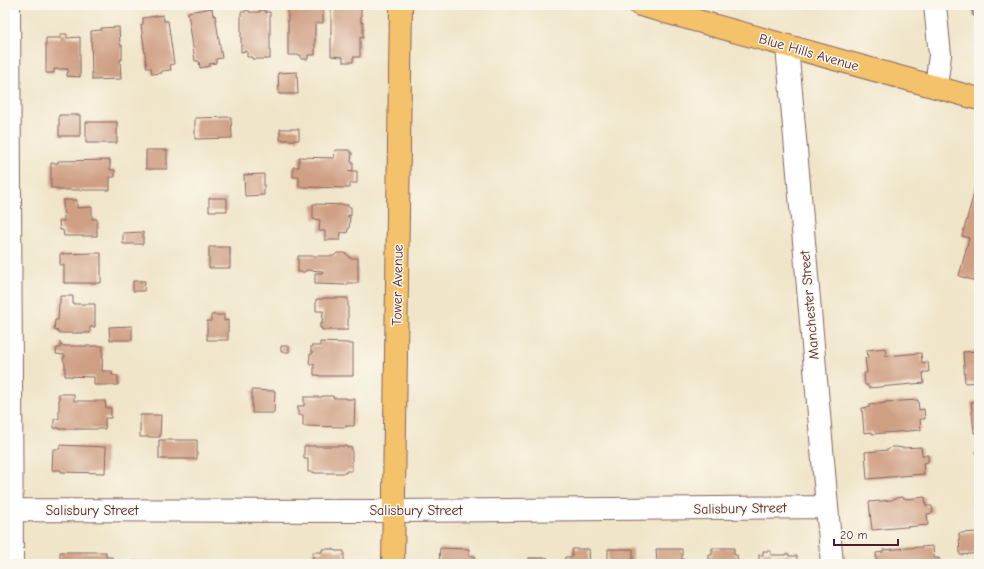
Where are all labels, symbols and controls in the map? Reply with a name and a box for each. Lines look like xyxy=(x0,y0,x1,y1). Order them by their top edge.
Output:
street label: Blue Hills Avenue xyxy=(757,30,861,75)
street label: Tower Avenue xyxy=(388,244,407,326)
street label: Manchester Street xyxy=(796,249,823,360)
street label: Salisbury Street xyxy=(693,499,788,518)
street label: Salisbury Street xyxy=(45,502,140,519)
street label: Salisbury Street xyxy=(369,502,464,519)
scale bar xyxy=(834,521,898,547)
text: 20 m xyxy=(840,528,868,542)

